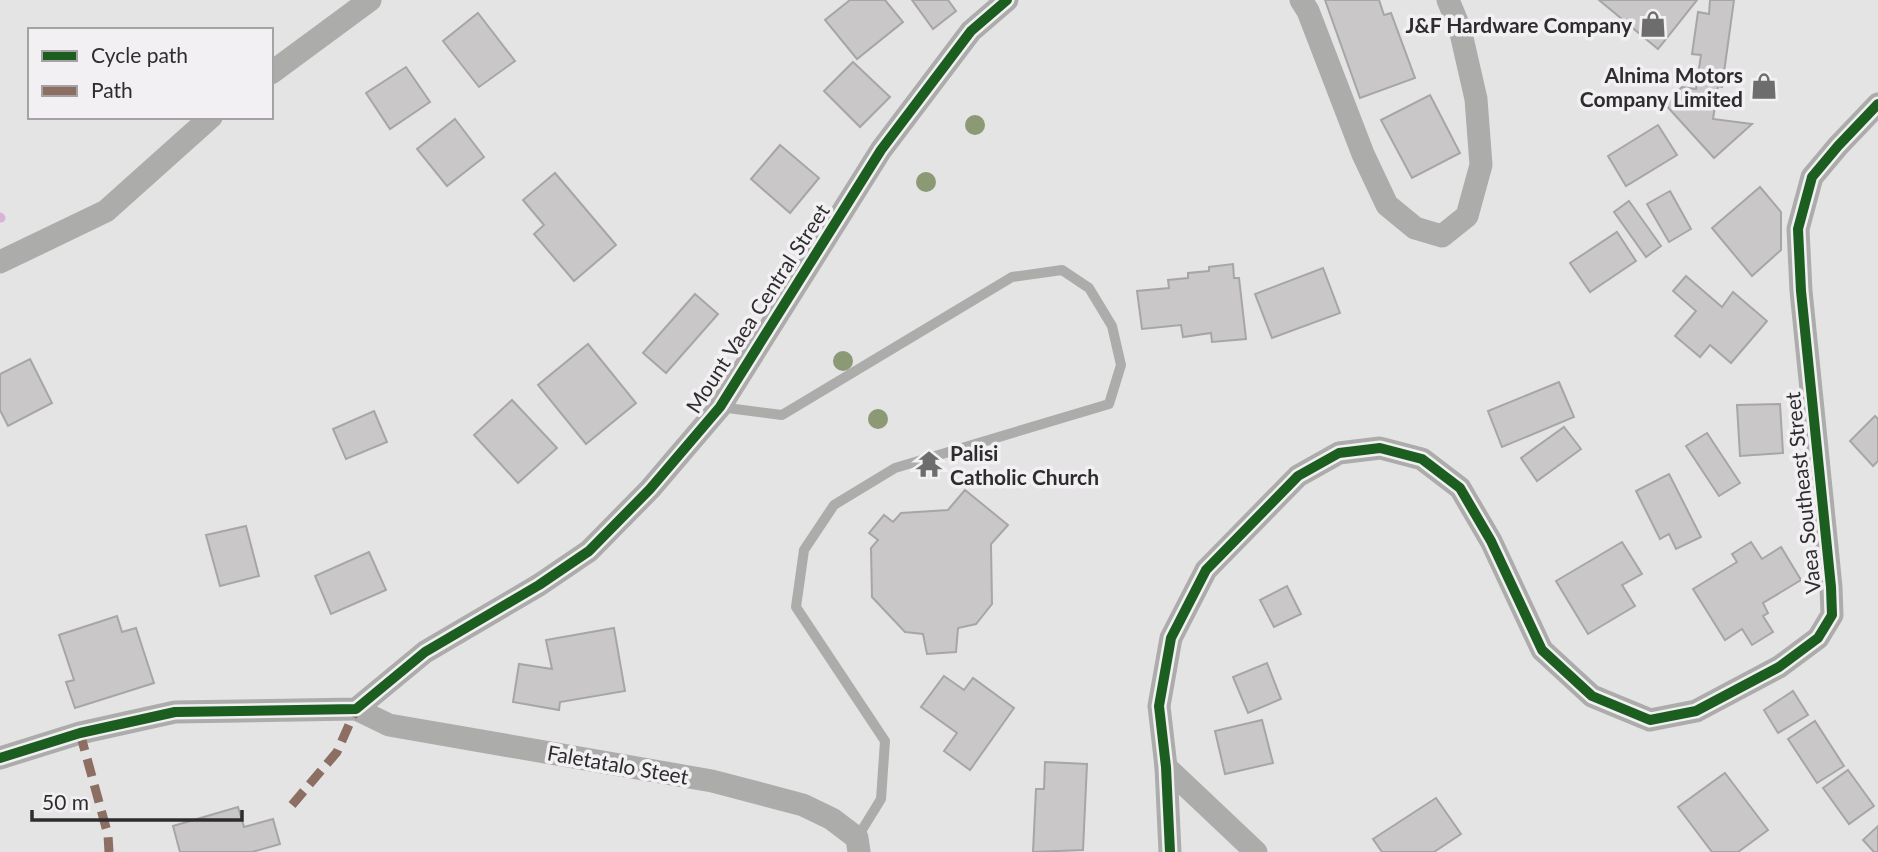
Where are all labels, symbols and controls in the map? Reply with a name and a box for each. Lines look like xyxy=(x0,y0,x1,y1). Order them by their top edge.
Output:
shop icon: J&F Hardware Company xyxy=(1638,9,1668,39)
place label: J&F Hardware Company xyxy=(1406,12,1633,37)
legend xyxy=(28,28,273,119)
text: Cycle path xyxy=(91,42,188,67)
place label: Alnima Motors Company Limited xyxy=(1580,62,1743,111)
shop icon: Alnima Motors Company Limited xyxy=(1749,71,1779,101)
text: Path xyxy=(91,77,133,102)
street label: Mount Vaea Central Street xyxy=(680,198,834,417)
street label: Vaea Southeast Street xyxy=(1779,390,1825,595)
place label: Palisi Catholic Church xyxy=(950,440,1099,489)
temple icon: Palisi Catholic Church xyxy=(914,449,944,479)
street label: Faletatalo Steet xyxy=(545,739,691,789)
scale bar xyxy=(32,778,242,822)
text: 50 m xyxy=(42,789,89,814)

